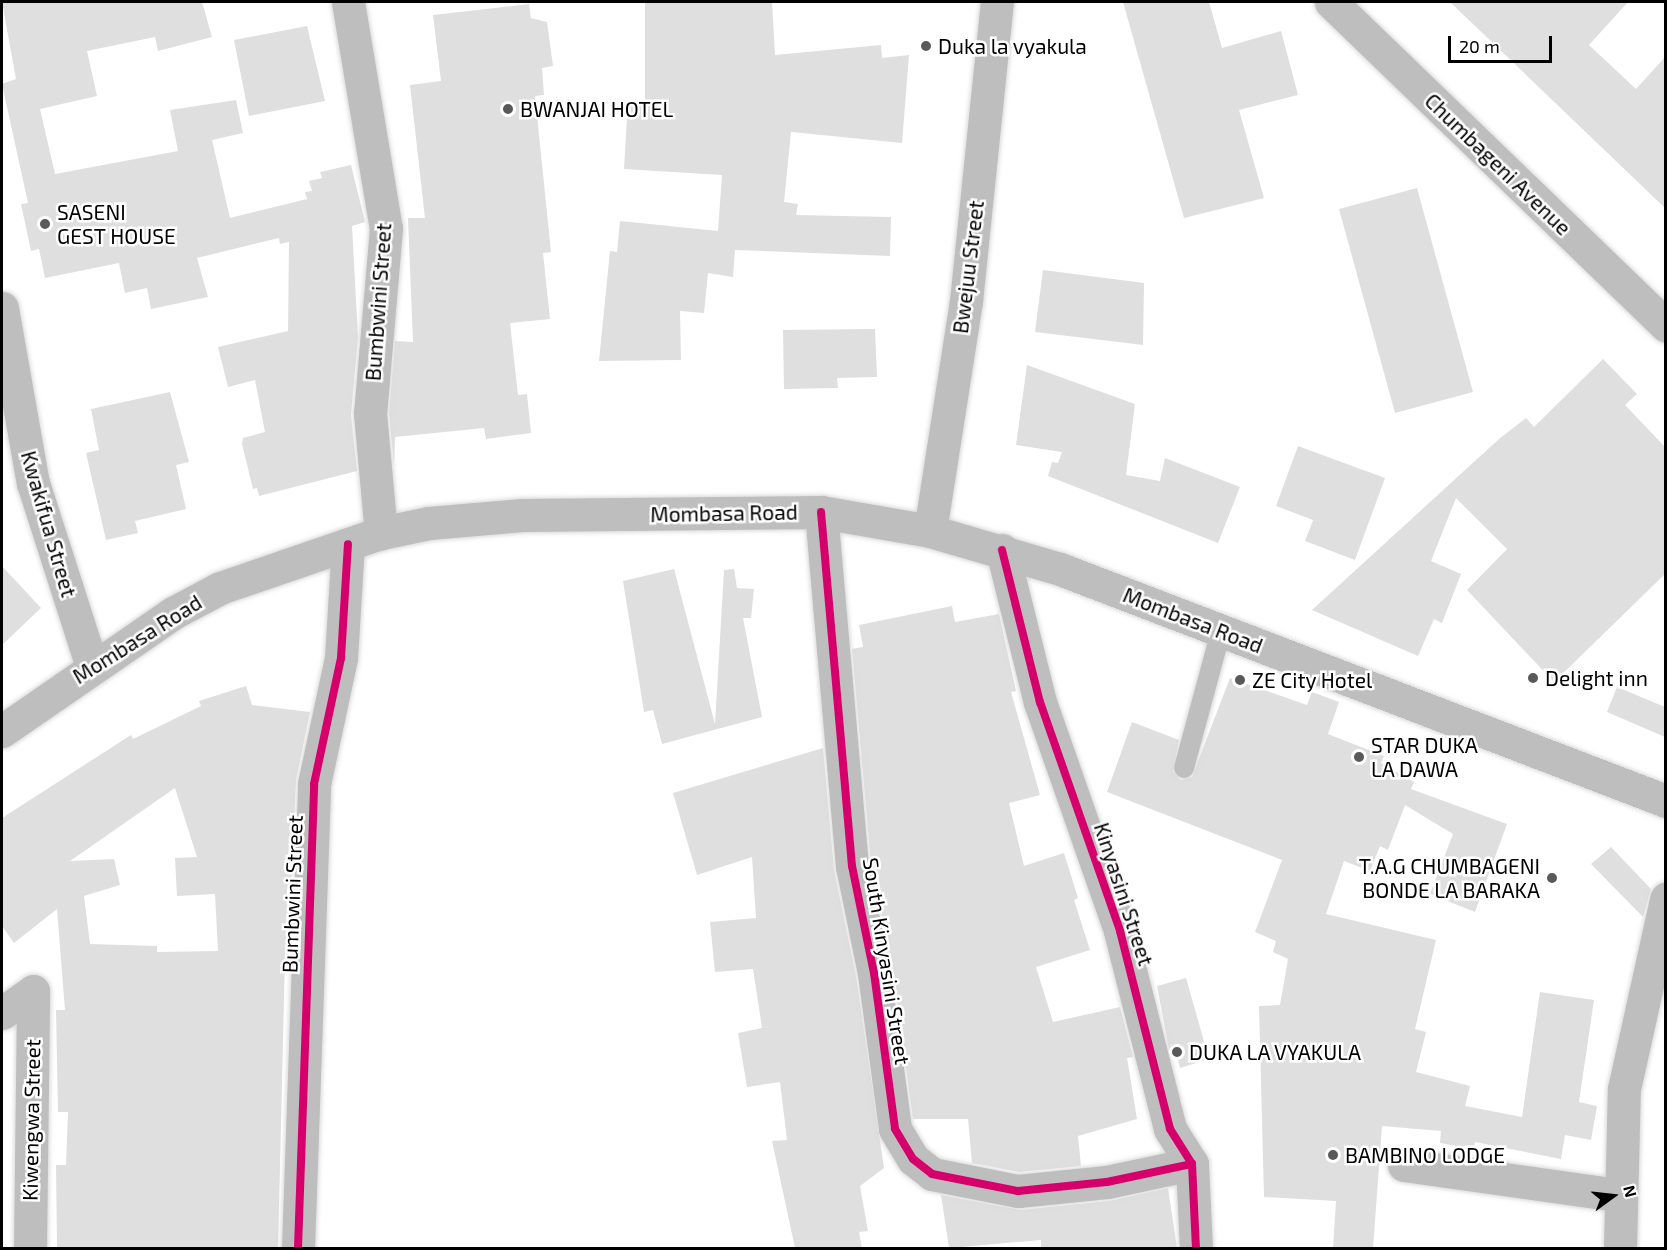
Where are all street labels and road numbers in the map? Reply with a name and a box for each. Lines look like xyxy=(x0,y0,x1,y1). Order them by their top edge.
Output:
street label: Chumbageni Avenue xyxy=(1420,88,1576,240)
street label: Bwejuu Street xyxy=(947,199,989,335)
street label: Bumbwini Street xyxy=(360,222,396,382)
street label: Kwakifua Street xyxy=(16,448,82,600)
street label: Mombasa Road xyxy=(650,499,798,527)
street label: Mombasa Road xyxy=(1120,582,1266,658)
street label: Mombasa Road xyxy=(68,589,206,689)
street label: Bumbwini Street xyxy=(277,814,307,974)
street label: Kinyasini Street xyxy=(1089,819,1159,969)
street label: South Kinyasini Street xyxy=(858,856,916,1066)
street label: Kiwengwa Street xyxy=(17,1039,45,1201)

